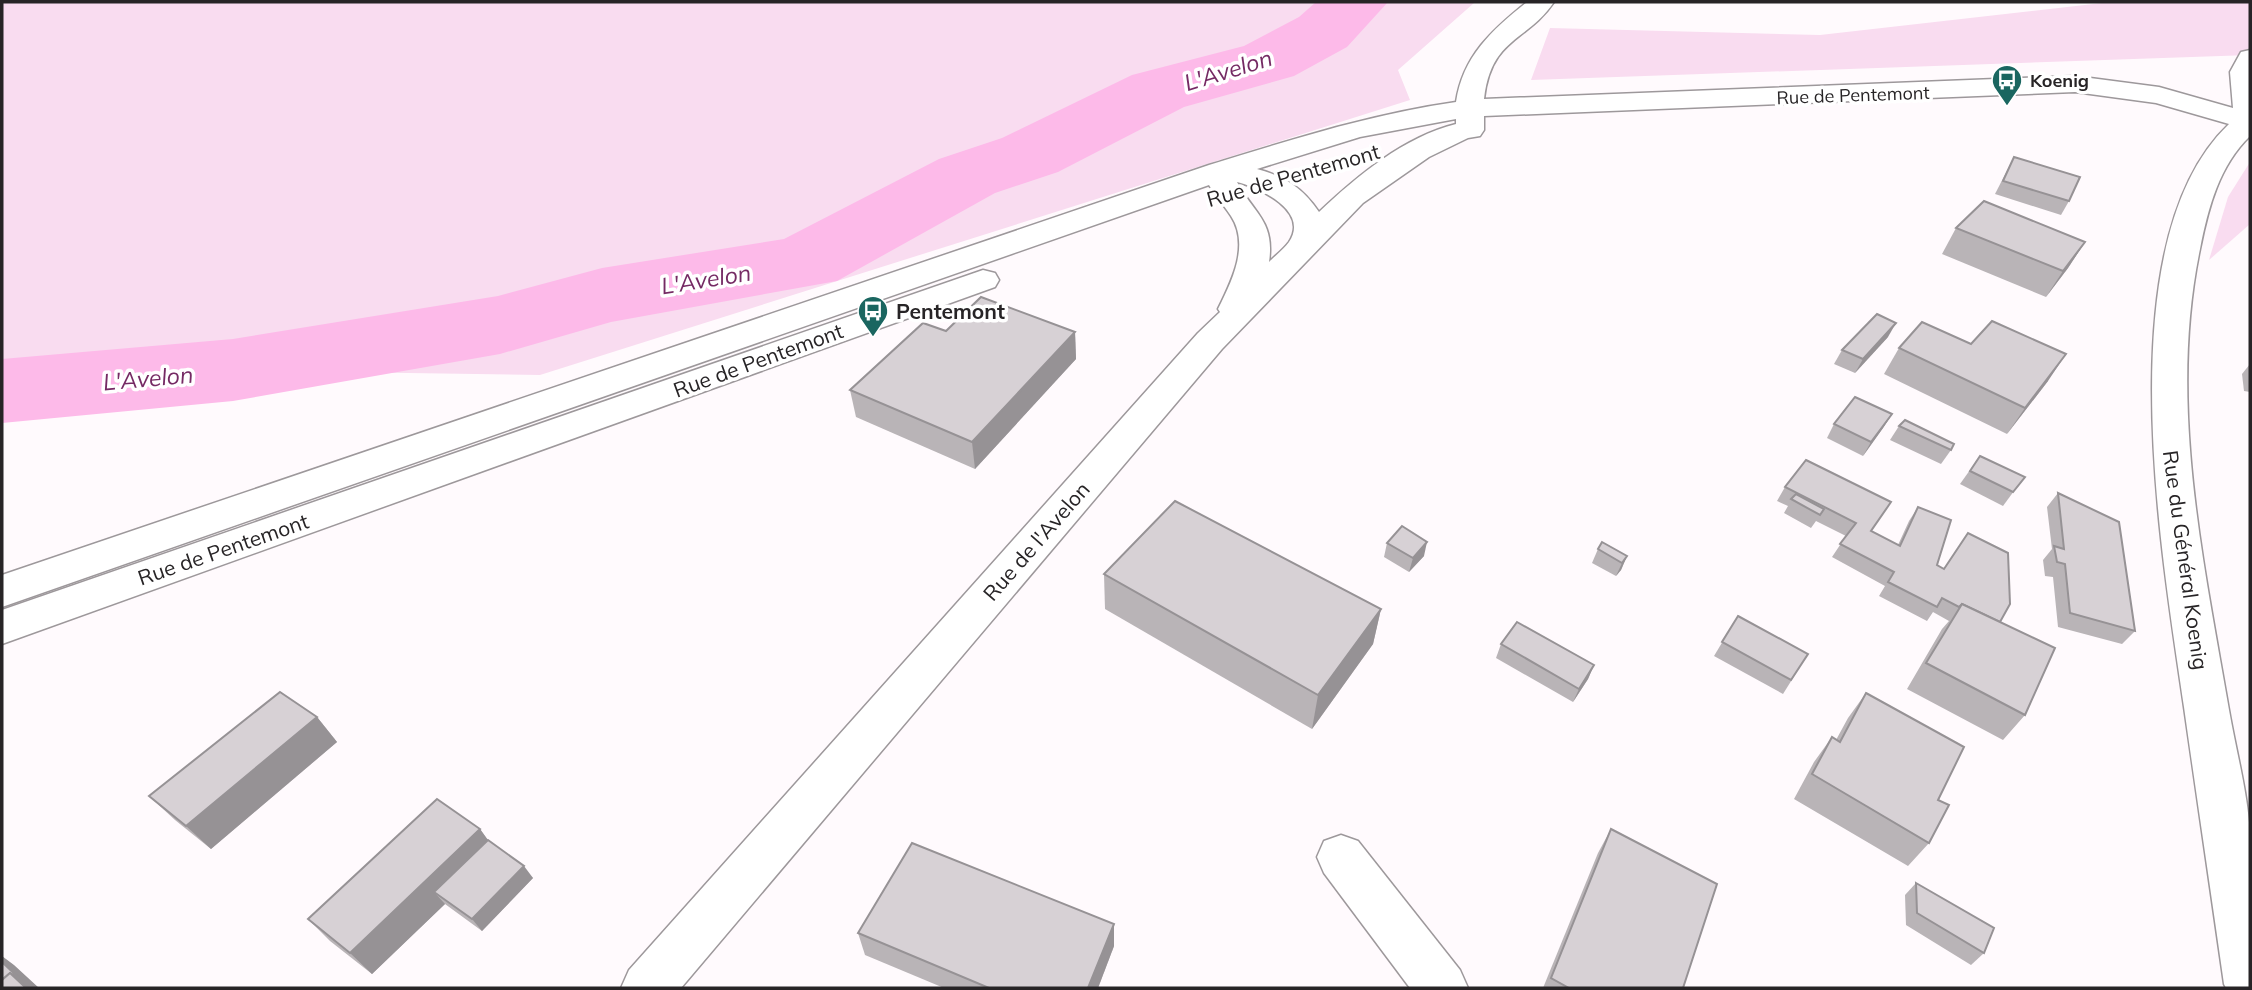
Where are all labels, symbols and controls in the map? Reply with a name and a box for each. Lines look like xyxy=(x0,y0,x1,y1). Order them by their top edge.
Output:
water label: L'Avelon xyxy=(1180,43,1276,97)
bus stop icon: Koenig xyxy=(1990,63,2024,107)
place label: Koenig xyxy=(2030,69,2089,92)
street label: Rue de Pentemont xyxy=(1776,81,1930,109)
street label: Rue de Pentemont xyxy=(1204,138,1382,212)
water label: L'Avelon xyxy=(659,258,753,300)
bus stop icon: Pentemont xyxy=(856,294,890,338)
place label: Pentemont xyxy=(896,298,1005,324)
street label: Rue de Pentemont xyxy=(670,317,846,403)
water label: L'Avelon xyxy=(102,360,194,396)
street label: Rue du Général Koenig xyxy=(2158,449,2214,671)
street label: Rue de l'Avelon xyxy=(977,476,1095,606)
street label: Rue de Pentemont xyxy=(134,508,312,590)

